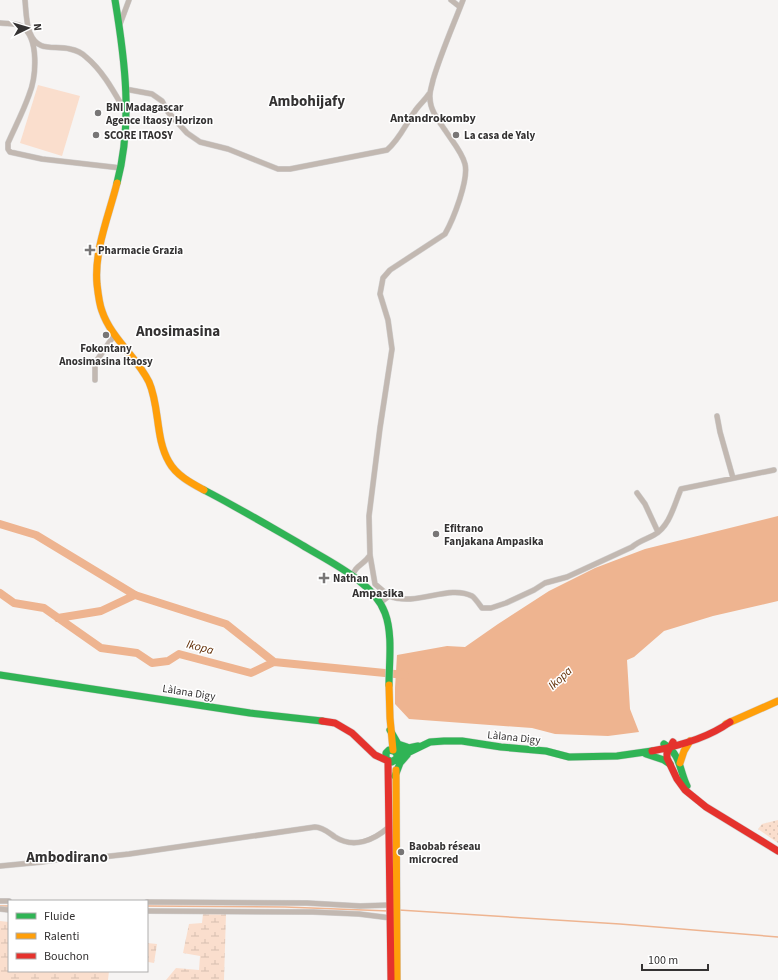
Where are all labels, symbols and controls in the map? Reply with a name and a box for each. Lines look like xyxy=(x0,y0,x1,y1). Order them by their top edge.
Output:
north arrow xyxy=(8,8,48,48)
text: N xyxy=(30,23,45,31)
district label: Ambohijafy xyxy=(268,91,345,112)
place label: BNI Madagascar Agence Itaosy Horizon xyxy=(105,100,213,128)
marker: BNI Madagascar Agence Itaosy Horizon xyxy=(93,108,103,118)
district label: Antandrokomby xyxy=(389,110,477,127)
place label: SCORE ITAOSY xyxy=(104,128,173,143)
place label: La casa de Yaly xyxy=(464,128,535,143)
marker: SCORE ITAOSY xyxy=(91,130,101,140)
marker: La casa de Yaly xyxy=(451,130,461,140)
place label: Pharmacie Grazia xyxy=(98,243,183,258)
marker: Pharmacie Grazia xyxy=(85,245,95,255)
district label: Anosimasina xyxy=(135,321,220,342)
marker: Fokontany Anosimasina Itaosy xyxy=(101,330,111,340)
place label: Fokontany Anosimasina Itaosy xyxy=(58,341,153,369)
place label: Efitrano Fanjakana Ampasika xyxy=(444,521,544,549)
marker: Efitrano Fanjakana Ampasika xyxy=(431,529,441,539)
place label: Nathan xyxy=(333,571,369,586)
marker: Nathan xyxy=(318,572,330,584)
district label: Ampasika xyxy=(351,585,404,602)
water label: Ikopa xyxy=(184,636,216,659)
water label: Ikopa xyxy=(544,662,577,694)
street label: Làlana Digy xyxy=(161,681,216,704)
street label: Làlana Digy xyxy=(487,727,541,748)
place label: Baobab réseau microcred xyxy=(409,839,481,867)
district label: Ambodirano xyxy=(25,847,108,868)
marker: Baobab réseau microcred xyxy=(396,847,406,857)
legend xyxy=(8,900,148,972)
text: Fluide xyxy=(44,908,75,925)
text: Ralenti xyxy=(44,928,79,945)
scale bar xyxy=(642,946,708,972)
text: Bouchon xyxy=(44,948,89,965)
text: 100 m xyxy=(648,952,678,969)

